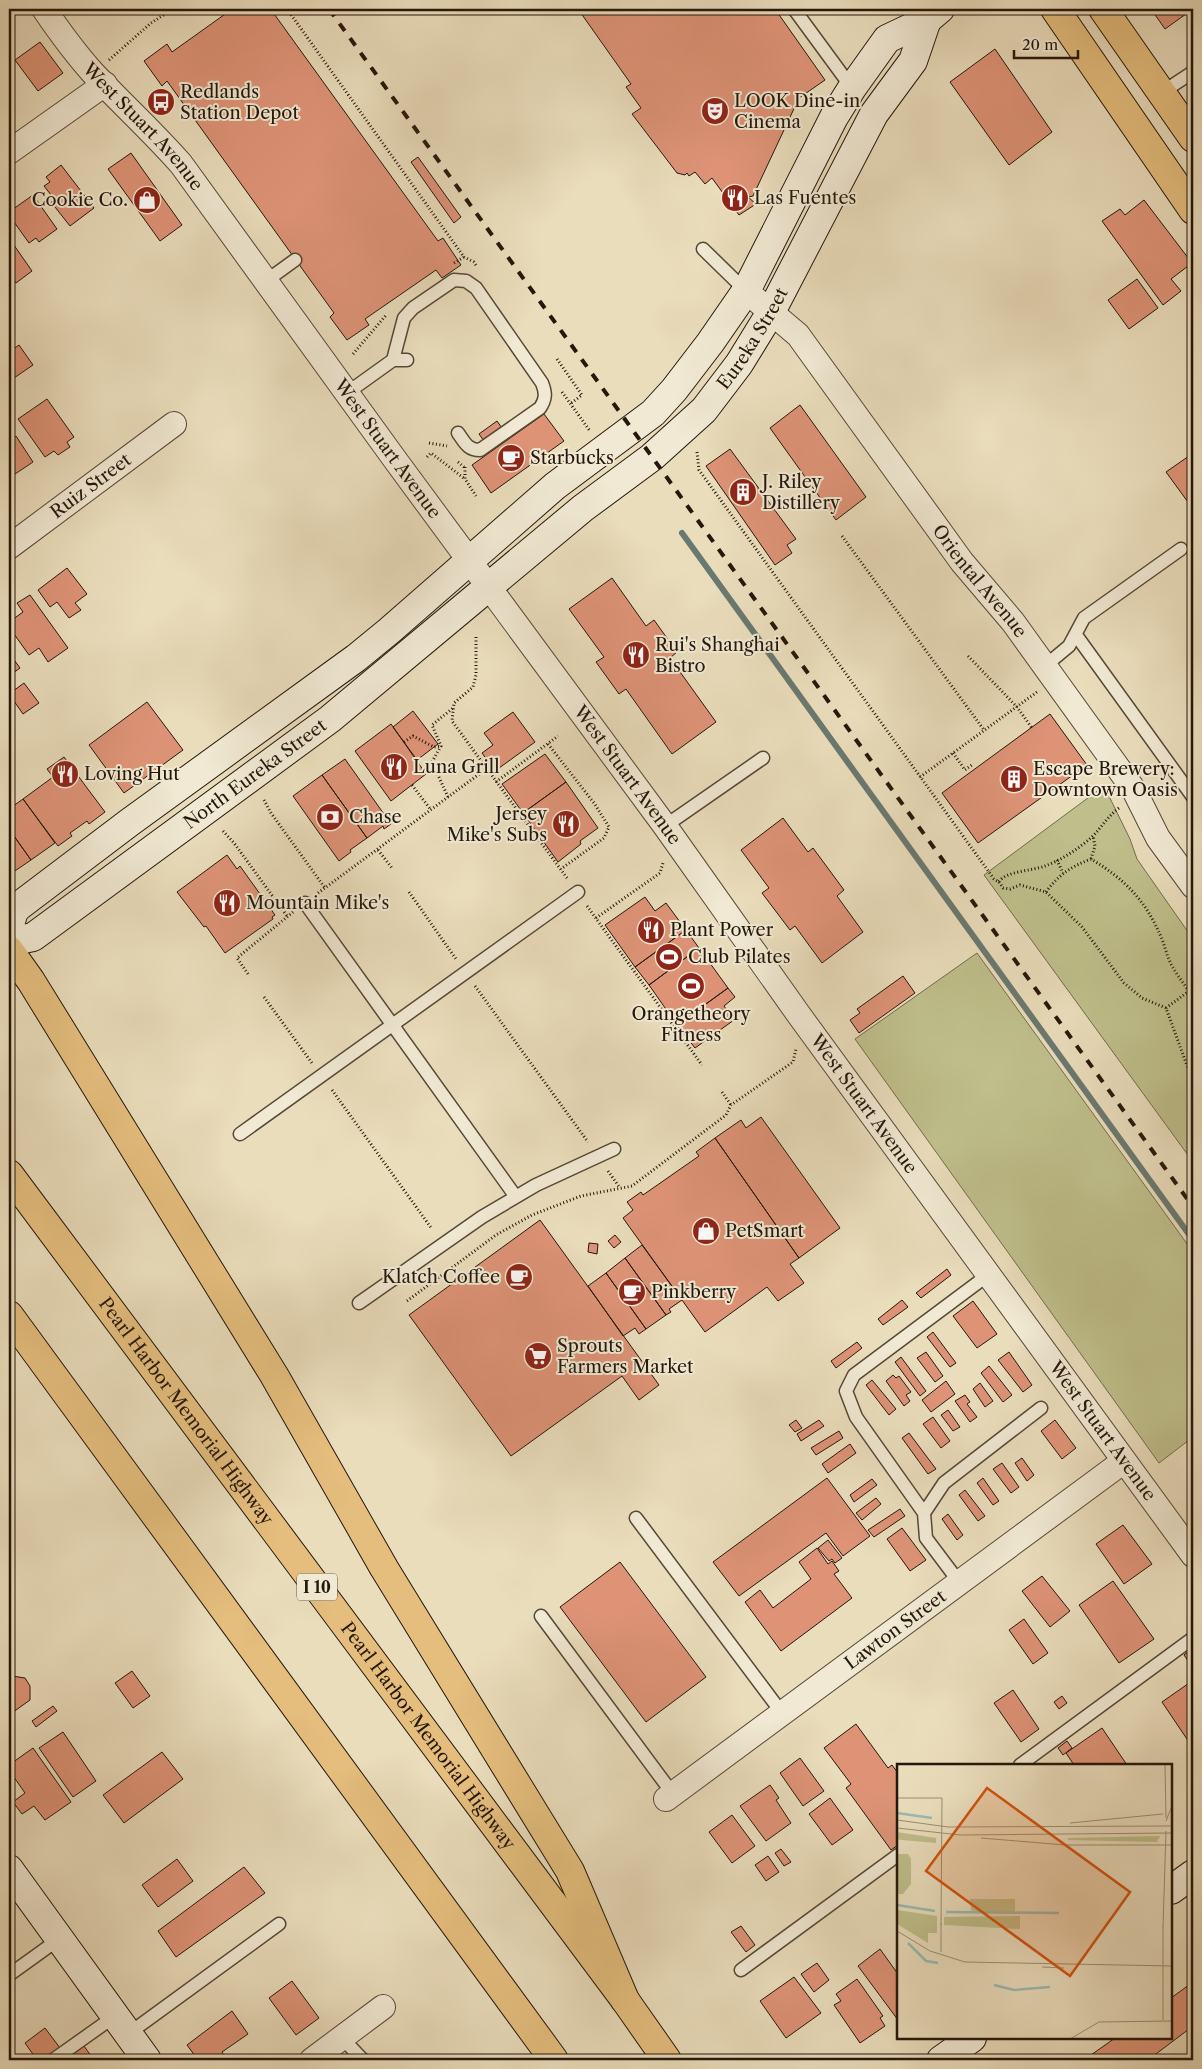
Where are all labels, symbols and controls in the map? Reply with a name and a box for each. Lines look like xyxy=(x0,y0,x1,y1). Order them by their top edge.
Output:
scale bar xyxy=(1014,28,1078,60)
text: 20 m xyxy=(1022,35,1058,54)
street label: West Stuart Avenue xyxy=(77,57,208,195)
place label: Redlands Station Depot xyxy=(180,81,299,124)
bus stop icon: Redlands Station Depot xyxy=(146,87,176,117)
place label: LOOK Dine-in Cinema xyxy=(734,90,860,133)
theatre icon: LOOK Dine-in Cinema xyxy=(700,96,730,126)
restaurant icon: Las Fuentes xyxy=(720,183,750,213)
shop icon: Cookie Co. xyxy=(132,185,162,215)
place label: Las Fuentes xyxy=(754,187,856,209)
place label: Cookie Co. xyxy=(32,189,128,211)
street label: Eureka Street xyxy=(713,283,793,394)
street label: West Stuart Avenue xyxy=(329,374,446,523)
cafe icon: Starbucks xyxy=(496,443,526,473)
place label: Starbucks xyxy=(530,447,614,469)
street label: Ruiz Street xyxy=(46,448,136,523)
place label: J. Riley Distillery xyxy=(759,471,841,514)
building icon: J. Riley Distillery xyxy=(728,477,758,507)
street label: Oriental Avenue xyxy=(928,520,1032,642)
place label: Rui's Shanghai Bistro xyxy=(655,634,780,677)
restaurant icon: Rui's Shanghai Bistro xyxy=(621,640,651,670)
street label: West Stuart Avenue xyxy=(568,700,686,849)
street label: North Eureka Street xyxy=(179,714,331,834)
restaurant icon: Luna Grill xyxy=(379,752,409,782)
place label: Luna Grill xyxy=(413,756,499,778)
place label: Escape Brewery: Downtown Oasis xyxy=(1033,758,1178,801)
restaurant icon: Loving Hut xyxy=(50,759,80,789)
place label: Loving Hut xyxy=(84,763,180,785)
building icon: Escape Brewery: Downtown Oasis xyxy=(999,764,1029,794)
bank icon: Chase xyxy=(315,802,345,832)
place label: Jersey Mike's Subs xyxy=(447,803,548,846)
place label: Chase xyxy=(349,806,402,828)
restaurant icon: Jersey Mike's Subs xyxy=(551,809,581,839)
restaurant icon: Mountain Mike's xyxy=(212,888,242,918)
place label: Mountain Mike's xyxy=(246,892,389,914)
restaurant icon: Plant Power xyxy=(636,915,666,945)
place label: Plant Power xyxy=(670,919,774,941)
sports icon: Club Pilates xyxy=(654,942,684,972)
place label: Club Pilates xyxy=(688,946,790,968)
sports icon: Orangetheory Fitness xyxy=(676,971,706,1001)
place label: Orangetheory Fitness xyxy=(631,1003,752,1046)
street label: West Stuart Avenue xyxy=(805,1029,922,1178)
shop icon: PetSmart xyxy=(691,1216,721,1246)
place label: PetSmart xyxy=(725,1220,804,1242)
cafe icon: Klatch Coffee xyxy=(504,1262,534,1292)
place label: Klatch Coffee xyxy=(382,1266,500,1288)
cafe icon: Pinkberry xyxy=(617,1277,647,1307)
place label: Pinkberry xyxy=(651,1281,737,1303)
street label: Pearl Harbor Memorial Highway xyxy=(94,1293,279,1530)
place label: Sprouts Farmers Market xyxy=(557,1335,694,1378)
supermarket icon: Sprouts Farmers Market xyxy=(523,1341,553,1371)
street label: West Stuart Avenue xyxy=(1044,1356,1161,1505)
road number: I 10 xyxy=(297,1574,337,1600)
street label: Lawton Street xyxy=(840,1585,951,1674)
street label: Pearl Harbor Memorial Highway xyxy=(336,1618,521,1855)
inset map xyxy=(897,1764,1172,2039)

